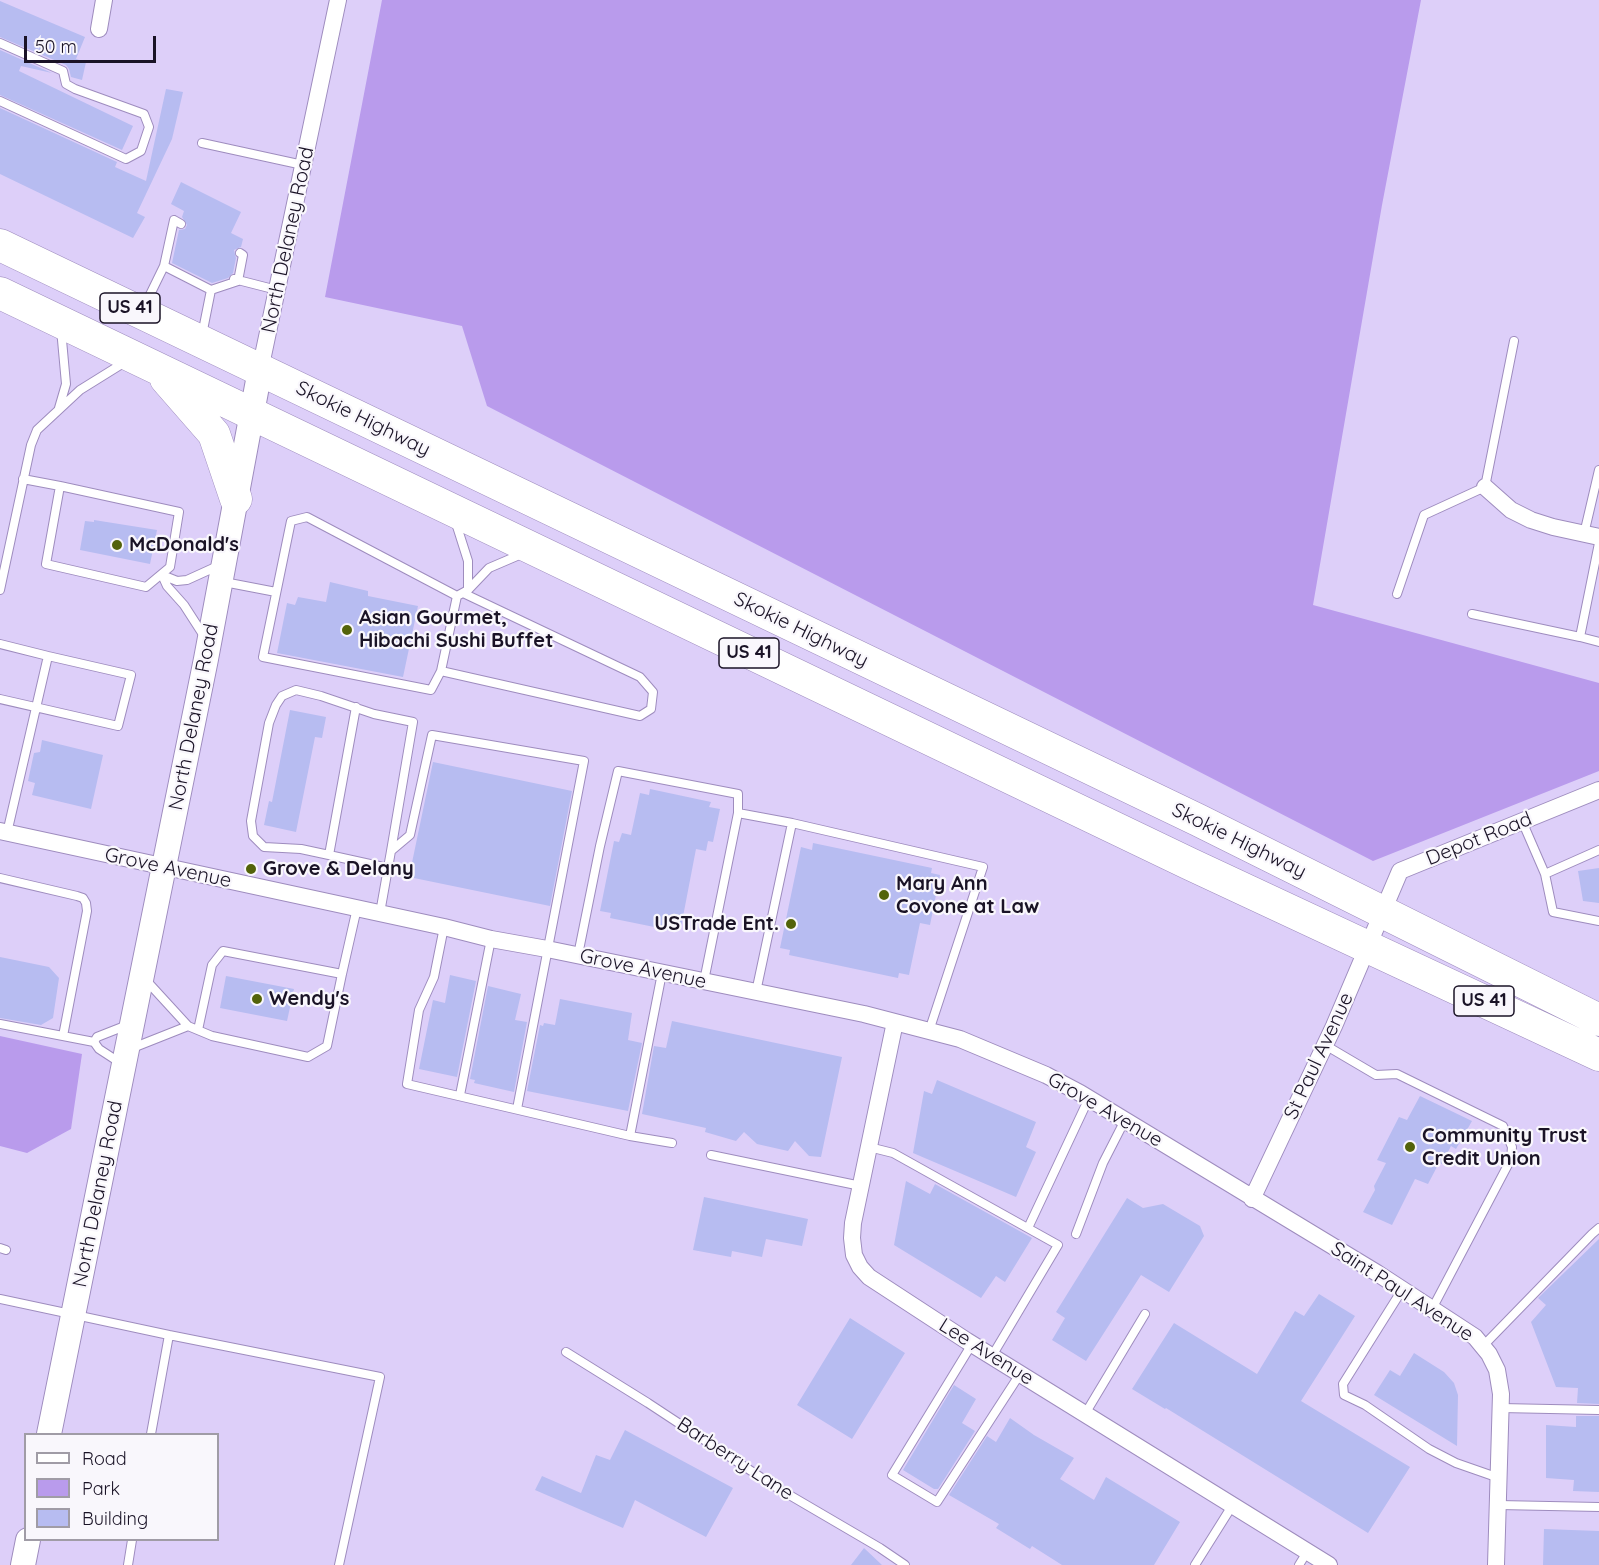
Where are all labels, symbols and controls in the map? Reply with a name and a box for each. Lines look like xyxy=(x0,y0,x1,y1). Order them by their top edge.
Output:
scale bar xyxy=(27,24,159,62)
text: 50 m xyxy=(35,35,77,58)
street label: North Delaney Road xyxy=(257,145,319,335)
road number: US 41 xyxy=(100,293,160,323)
street label: Skokie Highway xyxy=(292,376,434,462)
place label: McDonald's xyxy=(129,533,239,557)
marker: McDonald's xyxy=(110,538,124,552)
street label: Skokie Highway xyxy=(730,587,872,673)
place label: Asian Gourmet, Hibachi Sushi Buffet xyxy=(359,606,553,653)
street label: North Delaney Road xyxy=(164,622,224,812)
marker: Asian Gourmet, Hibachi Sushi Buffet xyxy=(340,623,354,637)
road number: US 41 xyxy=(719,638,779,668)
street label: Skokie Highway xyxy=(1168,798,1310,884)
street label: Depot Road xyxy=(1423,807,1535,871)
street label: Grove Avenue xyxy=(103,843,233,893)
place label: Grove & Delany xyxy=(263,857,414,881)
marker: Grove & Delany xyxy=(244,862,258,876)
place label: Mary Ann Covone at Law xyxy=(896,872,1039,919)
marker: Mary Ann Covone at Law xyxy=(877,888,891,902)
place label: USTrade Ent. xyxy=(654,912,779,936)
marker: USTrade Ent. xyxy=(784,917,798,931)
street label: Grove Avenue xyxy=(578,944,708,994)
road number: US 41 xyxy=(1454,986,1514,1016)
place label: Wendy's xyxy=(269,987,349,1011)
street label: St Paul Avenue xyxy=(1279,989,1359,1123)
marker: Wendy's xyxy=(250,992,264,1006)
street label: Grove Avenue xyxy=(1043,1067,1167,1153)
street label: North Delaney Road xyxy=(68,1099,128,1289)
place label: Community Trust Credit Union xyxy=(1422,1124,1587,1171)
marker: Community Trust Credit Union xyxy=(1403,1140,1417,1154)
street label: Saint Paul Avenue xyxy=(1326,1237,1478,1347)
street label: Lee Avenue xyxy=(934,1313,1038,1391)
street label: Barberry Lane xyxy=(672,1412,798,1506)
legend xyxy=(24,1433,219,1541)
text: Road xyxy=(82,1447,127,1470)
text: Park xyxy=(82,1477,120,1500)
text: Building xyxy=(82,1507,148,1530)

